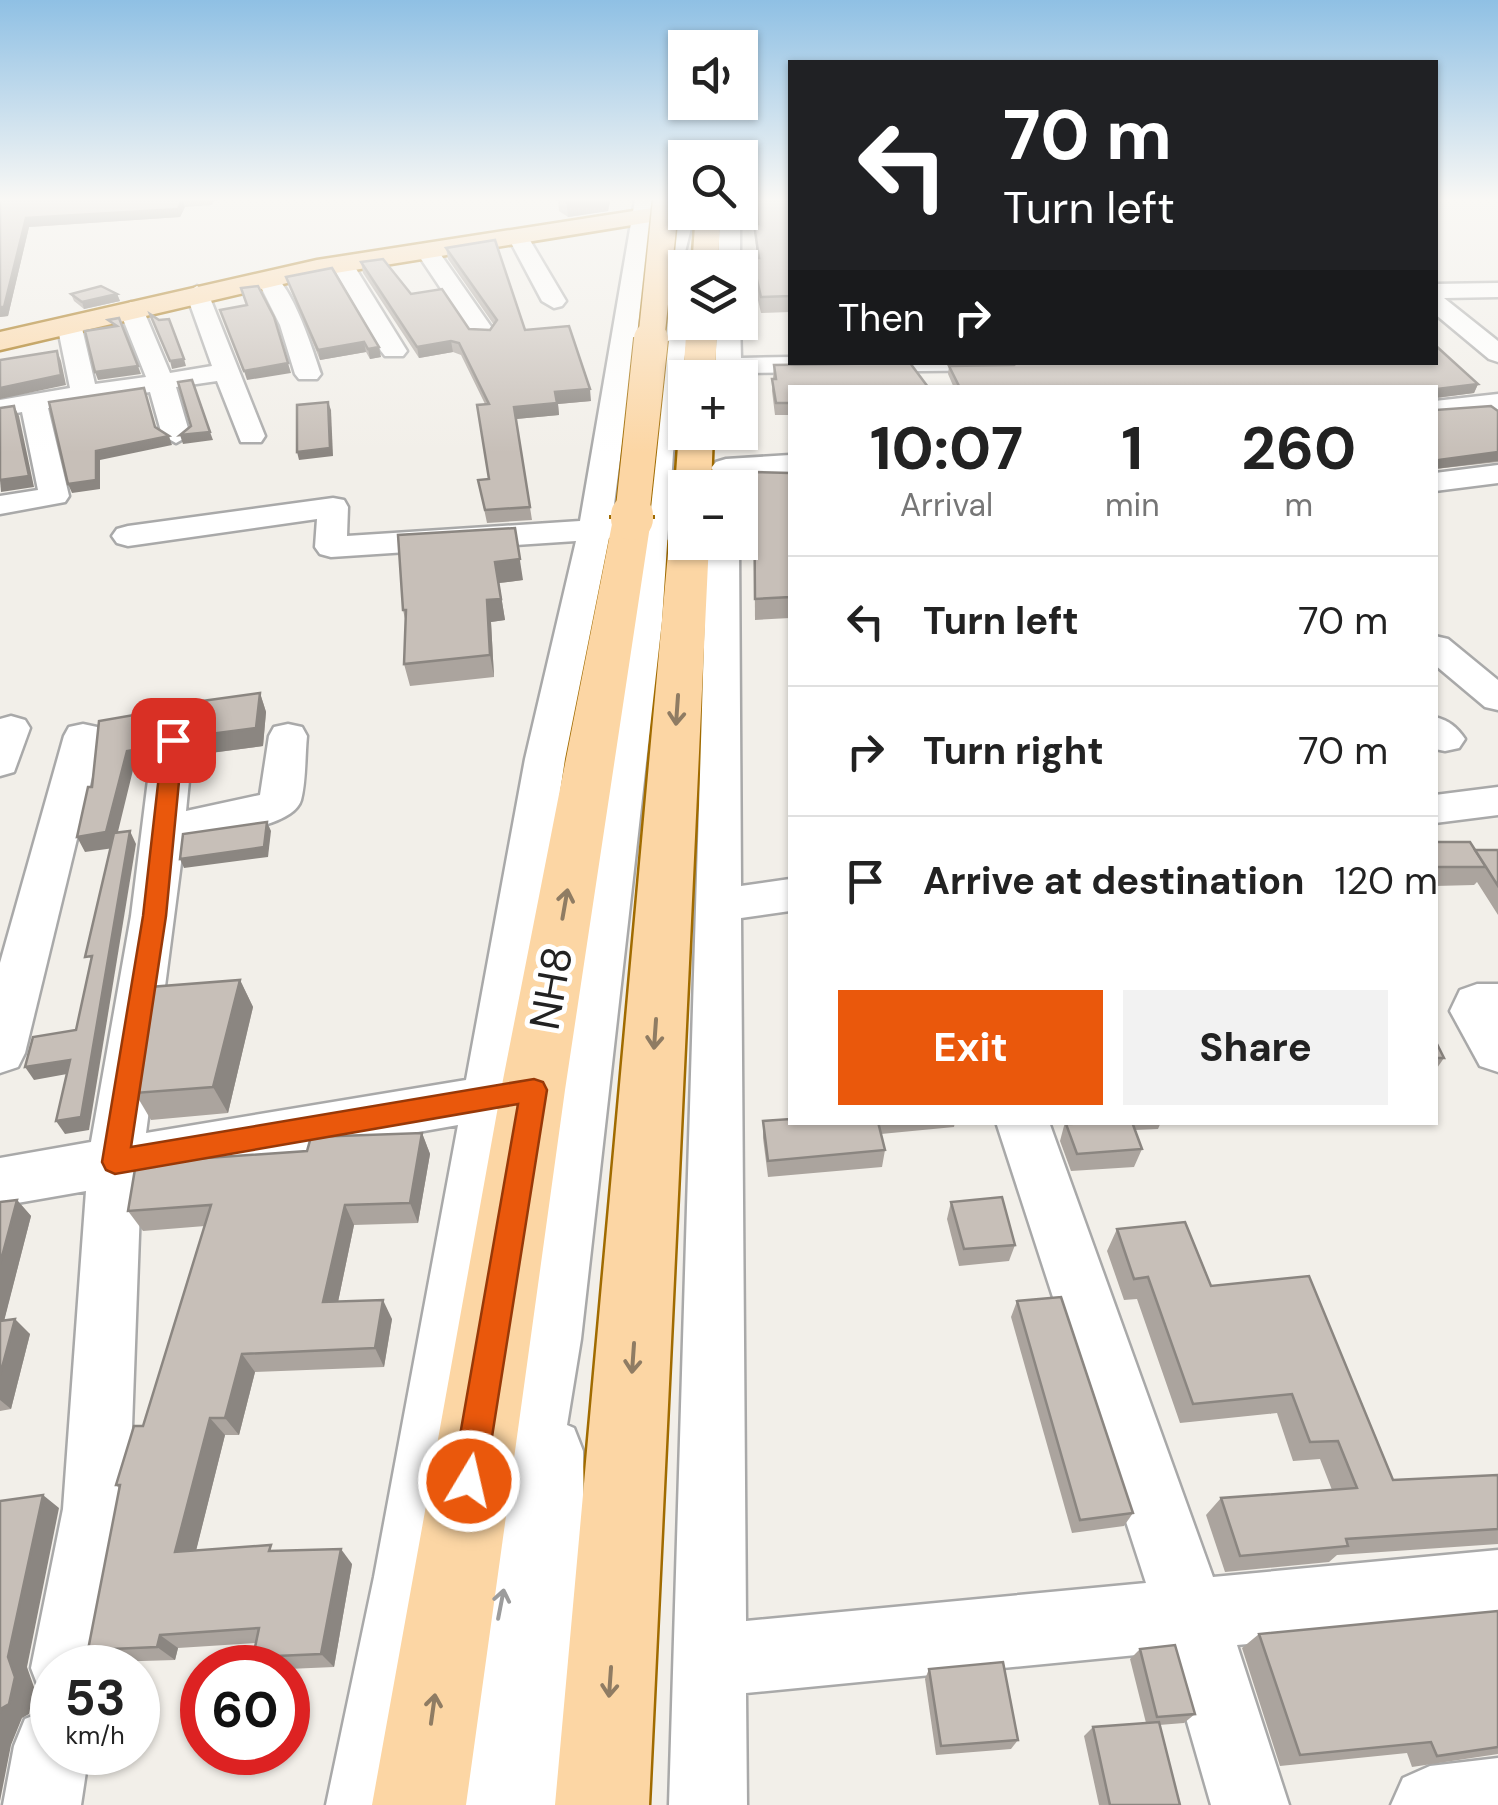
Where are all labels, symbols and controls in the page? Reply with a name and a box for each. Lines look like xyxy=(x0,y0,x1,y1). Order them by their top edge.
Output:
map controls xyxy=(668,30,758,560)
button: sound xyxy=(668,30,758,120)
text: 70 m xyxy=(1003,90,1172,181)
icon: left xyxy=(838,100,968,230)
button: search xyxy=(668,140,758,230)
text: Turn left xyxy=(1003,178,1175,237)
button: layers xyxy=(668,250,758,340)
icon: right xyxy=(945,290,1000,345)
text: Then xyxy=(838,293,925,343)
button: + xyxy=(668,360,758,450)
text: 10:07 xyxy=(870,409,1023,488)
text: 1 xyxy=(1121,409,1143,488)
text: 260 xyxy=(1241,409,1356,488)
button: − xyxy=(668,470,758,560)
text: Arrival xyxy=(900,484,993,526)
text: min xyxy=(1105,484,1160,526)
text: m xyxy=(1284,484,1313,526)
icon: left xyxy=(838,594,893,649)
text: Turn left xyxy=(923,596,1079,646)
text: 70 m xyxy=(1298,596,1388,646)
one-way arrow xyxy=(668,693,687,725)
pin xyxy=(131,698,216,783)
icon: arrive xyxy=(146,713,201,768)
icon: right xyxy=(838,724,893,779)
text: Turn right xyxy=(923,726,1104,776)
text: 70 m xyxy=(1298,726,1388,776)
icon: arrive xyxy=(838,854,893,909)
text: Arrive at destination xyxy=(923,856,1305,906)
text: 120 m xyxy=(1335,856,1438,906)
one-way arrow xyxy=(556,889,575,921)
street label: NH8 xyxy=(517,942,585,1034)
button: Exit xyxy=(838,990,1103,1105)
button: Share xyxy=(1123,990,1388,1105)
one-way arrow xyxy=(645,1017,664,1049)
one-way arrow xyxy=(623,1342,642,1374)
position arrow xyxy=(417,1429,521,1533)
one-way arrow xyxy=(492,1589,511,1621)
speed limit sign: 60 xyxy=(180,1645,310,1775)
text: 53 xyxy=(64,1665,126,1731)
one-way arrow xyxy=(600,1666,619,1698)
one-way arrow xyxy=(424,1693,442,1725)
text: km/h xyxy=(65,1719,125,1752)

